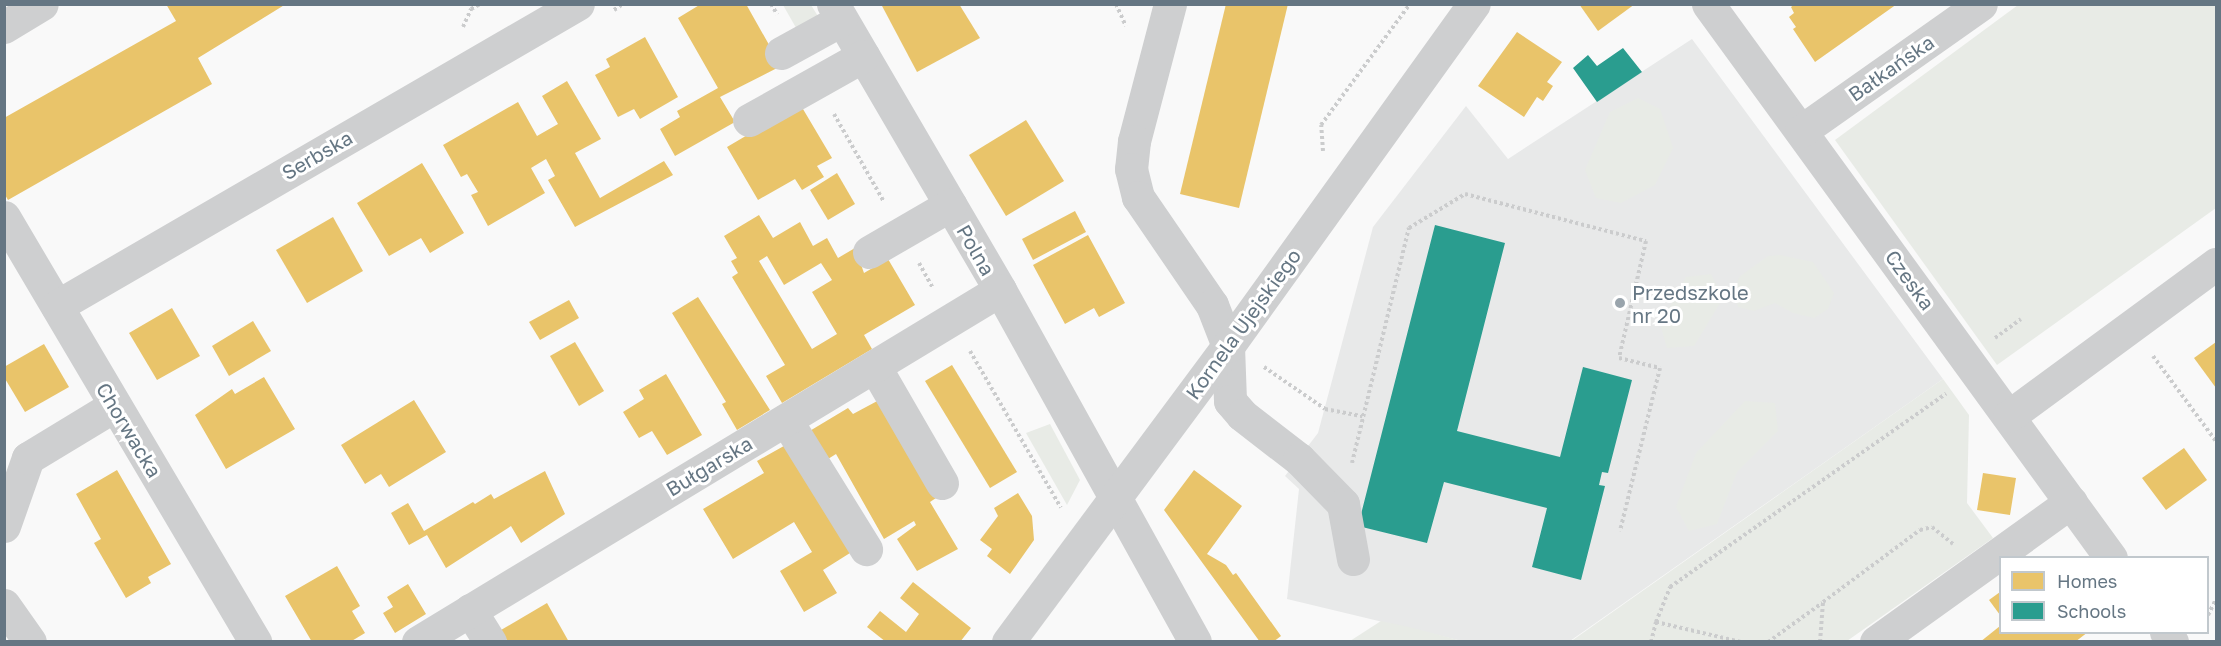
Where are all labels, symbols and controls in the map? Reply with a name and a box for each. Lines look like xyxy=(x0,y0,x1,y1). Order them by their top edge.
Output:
street label: Bałkańska xyxy=(1843,30,1939,106)
street label: Serbska xyxy=(277,125,357,185)
street label: Polna xyxy=(952,220,1000,280)
street label: Kornela Ujejskiego xyxy=(1180,244,1306,404)
street label: Czeska xyxy=(1880,245,1940,315)
place label: Przedszkole nr 20 xyxy=(1632,280,1749,327)
marker: Przedszkole nr 20 xyxy=(1613,296,1627,310)
street label: Chorwacka xyxy=(91,378,167,482)
street label: Bułgarska xyxy=(661,431,757,501)
legend xyxy=(1999,556,2209,634)
text: Homes xyxy=(2057,570,2117,592)
text: Schools xyxy=(2057,600,2126,622)

